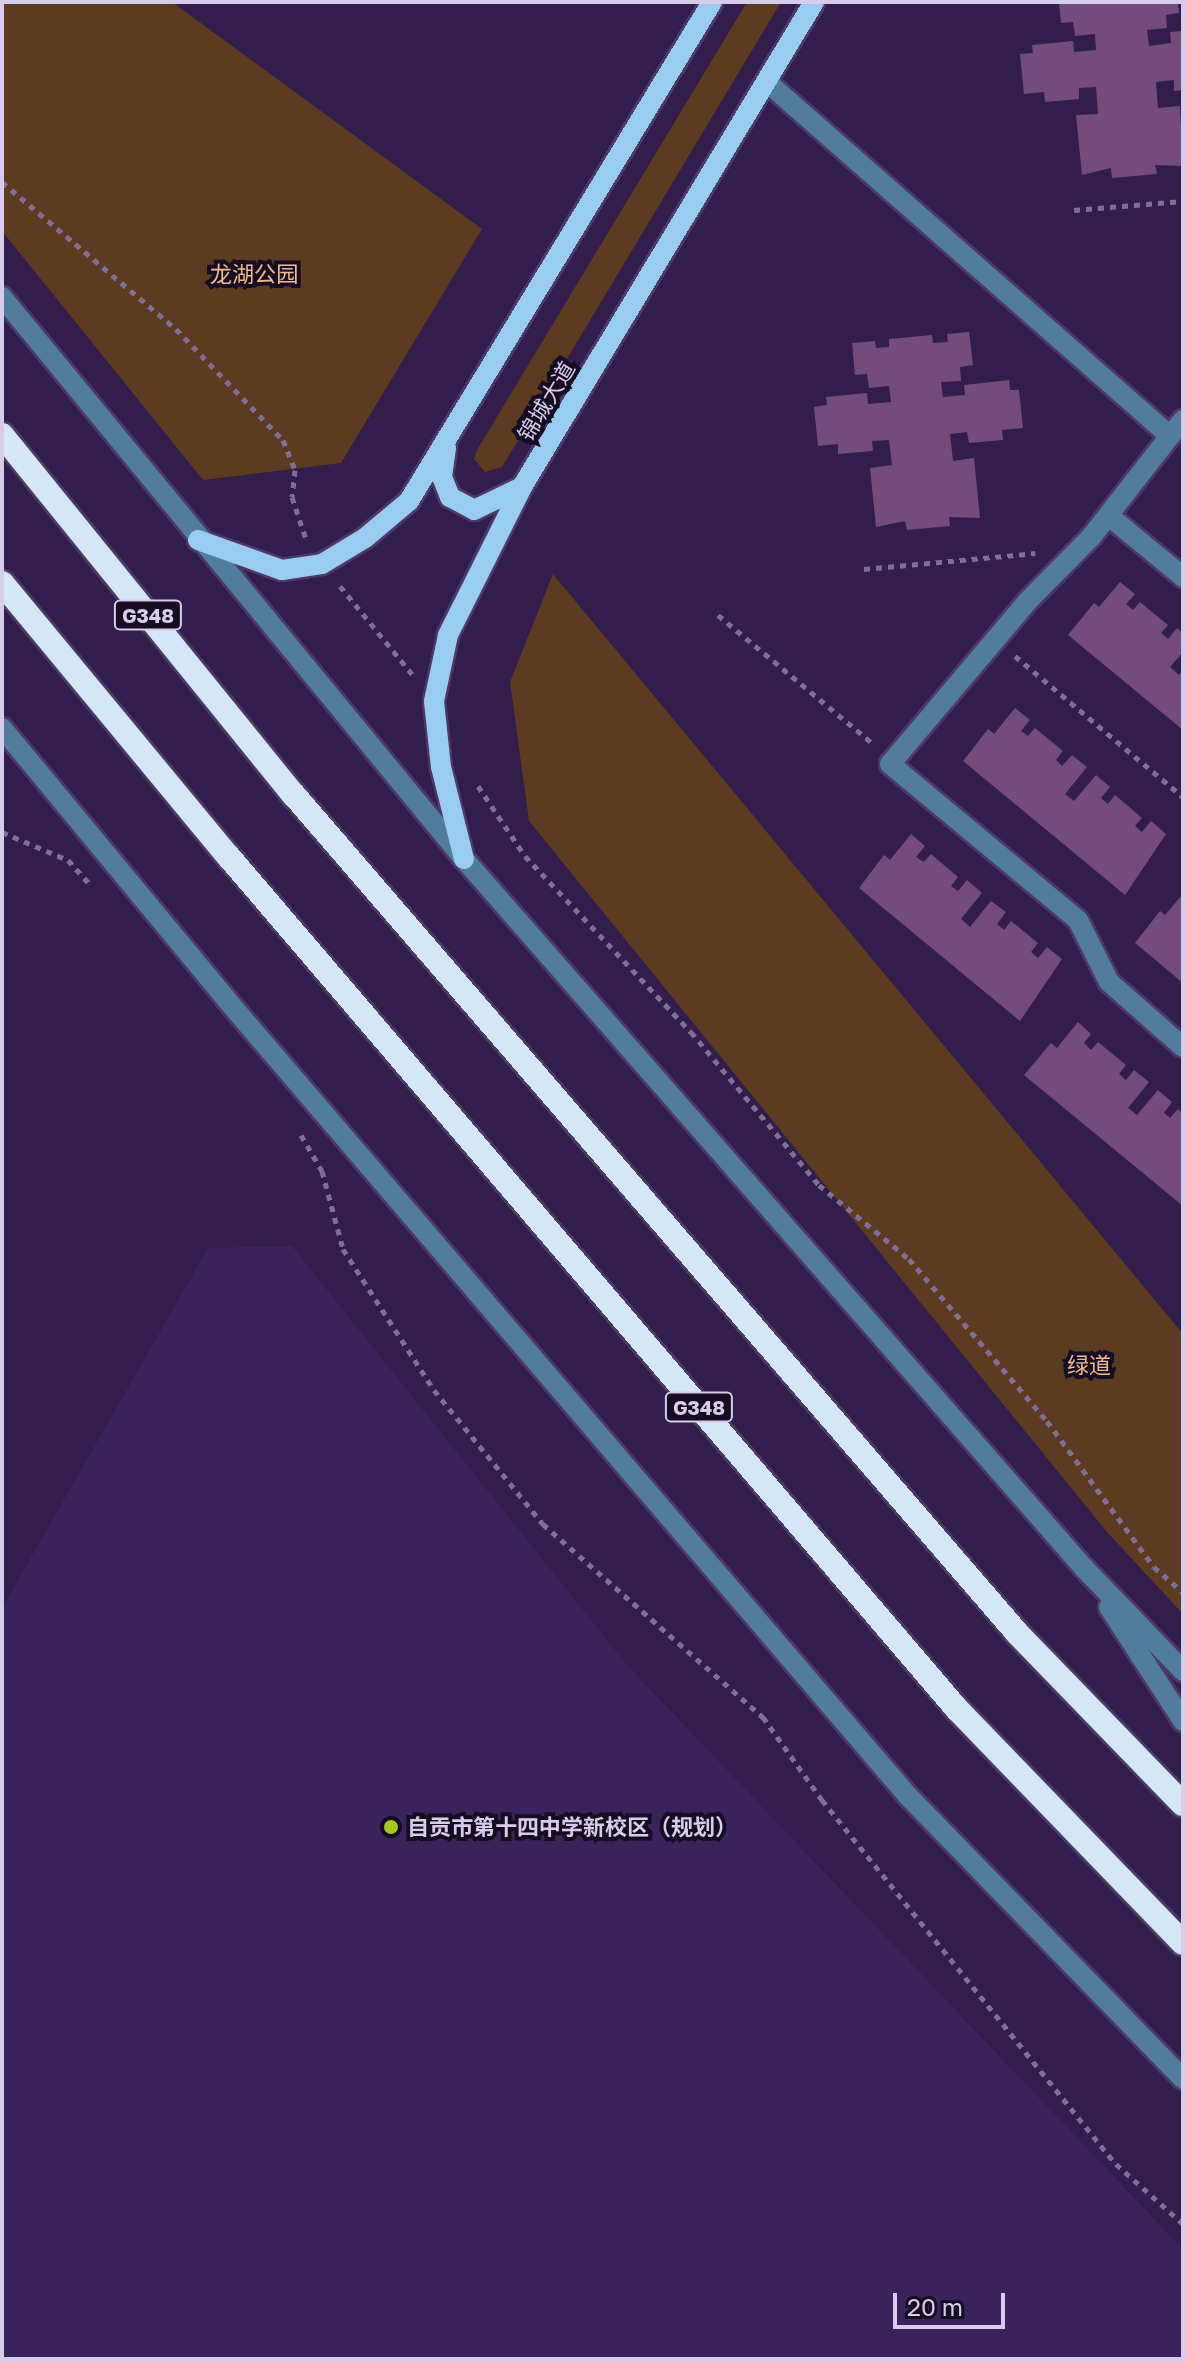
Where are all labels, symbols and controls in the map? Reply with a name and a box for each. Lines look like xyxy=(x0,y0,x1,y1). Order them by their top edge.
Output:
park label: 龙湖公园 xyxy=(210,261,298,287)
street label: 锦城大道 xyxy=(512,356,580,446)
road number: G348 xyxy=(112,599,184,631)
park label: 绿道 xyxy=(1067,1352,1111,1378)
road number: G348 xyxy=(663,1391,735,1423)
place label: 自贡市第十四中学新校区（规划） xyxy=(407,1814,737,1840)
marker: 自贡市第十四中学新校区（规划） xyxy=(382,1818,400,1836)
scale bar xyxy=(897,2277,1009,2327)
text: 20 m xyxy=(907,2292,963,2321)

